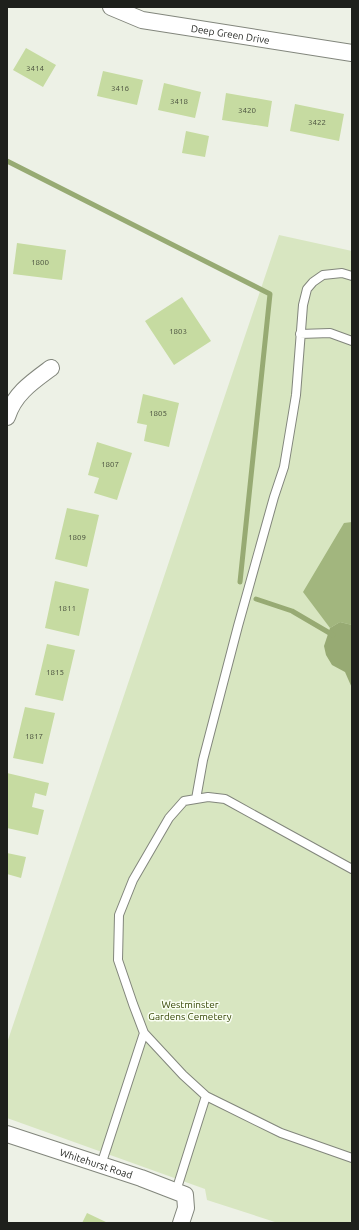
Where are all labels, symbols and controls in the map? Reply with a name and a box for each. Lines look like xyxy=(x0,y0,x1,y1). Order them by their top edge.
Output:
street label: Deep Green Drive xyxy=(190,22,270,45)
house number: 3414 xyxy=(26,64,45,73)
house number: 3416 xyxy=(111,84,130,93)
house number: 3418 xyxy=(170,97,189,106)
house number: 3420 xyxy=(238,106,257,115)
house number: 3422 xyxy=(308,118,326,127)
house number: 1800 xyxy=(31,258,50,267)
house number: 1803 xyxy=(169,327,187,336)
house number: 1805 xyxy=(149,409,167,418)
house number: 1807 xyxy=(101,460,119,469)
house number: 1809 xyxy=(68,533,86,542)
house number: 1811 xyxy=(58,604,76,613)
house number: 1815 xyxy=(46,668,64,677)
house number: 1817 xyxy=(25,732,43,741)
park label: Westminster Gardens Cemetery xyxy=(148,999,232,1022)
street label: Whitehurst Road xyxy=(59,1146,134,1180)

